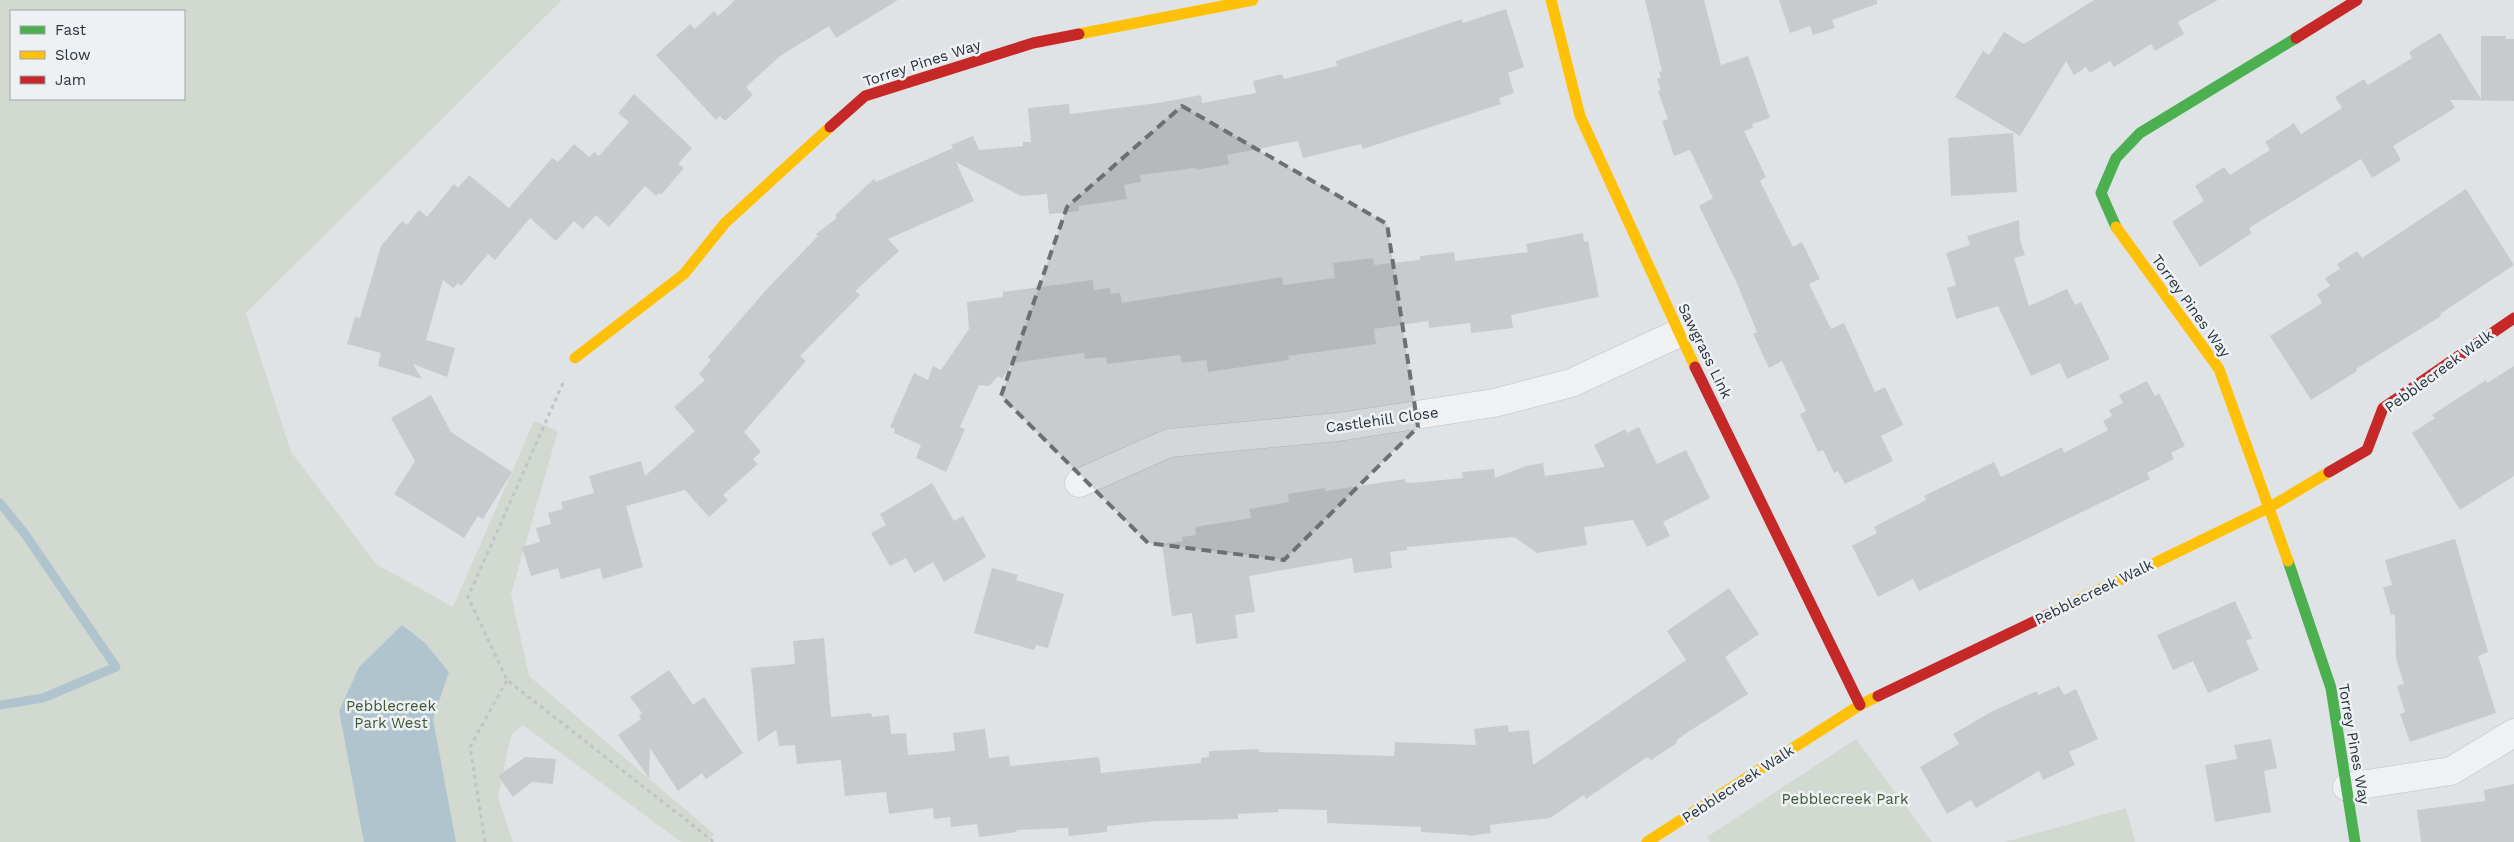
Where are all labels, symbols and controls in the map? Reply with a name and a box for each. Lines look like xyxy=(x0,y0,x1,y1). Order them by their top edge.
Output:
legend xyxy=(10,10,185,100)
text: Fast xyxy=(55,21,87,39)
street label: Torrey Pines Way xyxy=(861,35,983,90)
text: Slow xyxy=(55,46,91,64)
text: Jam xyxy=(55,71,86,89)
street label: Torrey Pines Way xyxy=(2148,251,2234,361)
street label: Sawgrass Link xyxy=(1674,300,1736,402)
street label: Pebblecreek Walk xyxy=(2381,325,2497,416)
street label: Castlehill Close xyxy=(1324,403,1440,437)
street label: Pebblecreek Walk xyxy=(2032,555,2157,629)
street label: Torrey Pines Way xyxy=(2334,682,2374,806)
park label: Pebblecreek Park West xyxy=(346,697,436,732)
street label: Pebblecreek Walk xyxy=(1679,741,1798,827)
park label: Pebblecreek Park xyxy=(1782,790,1909,808)

